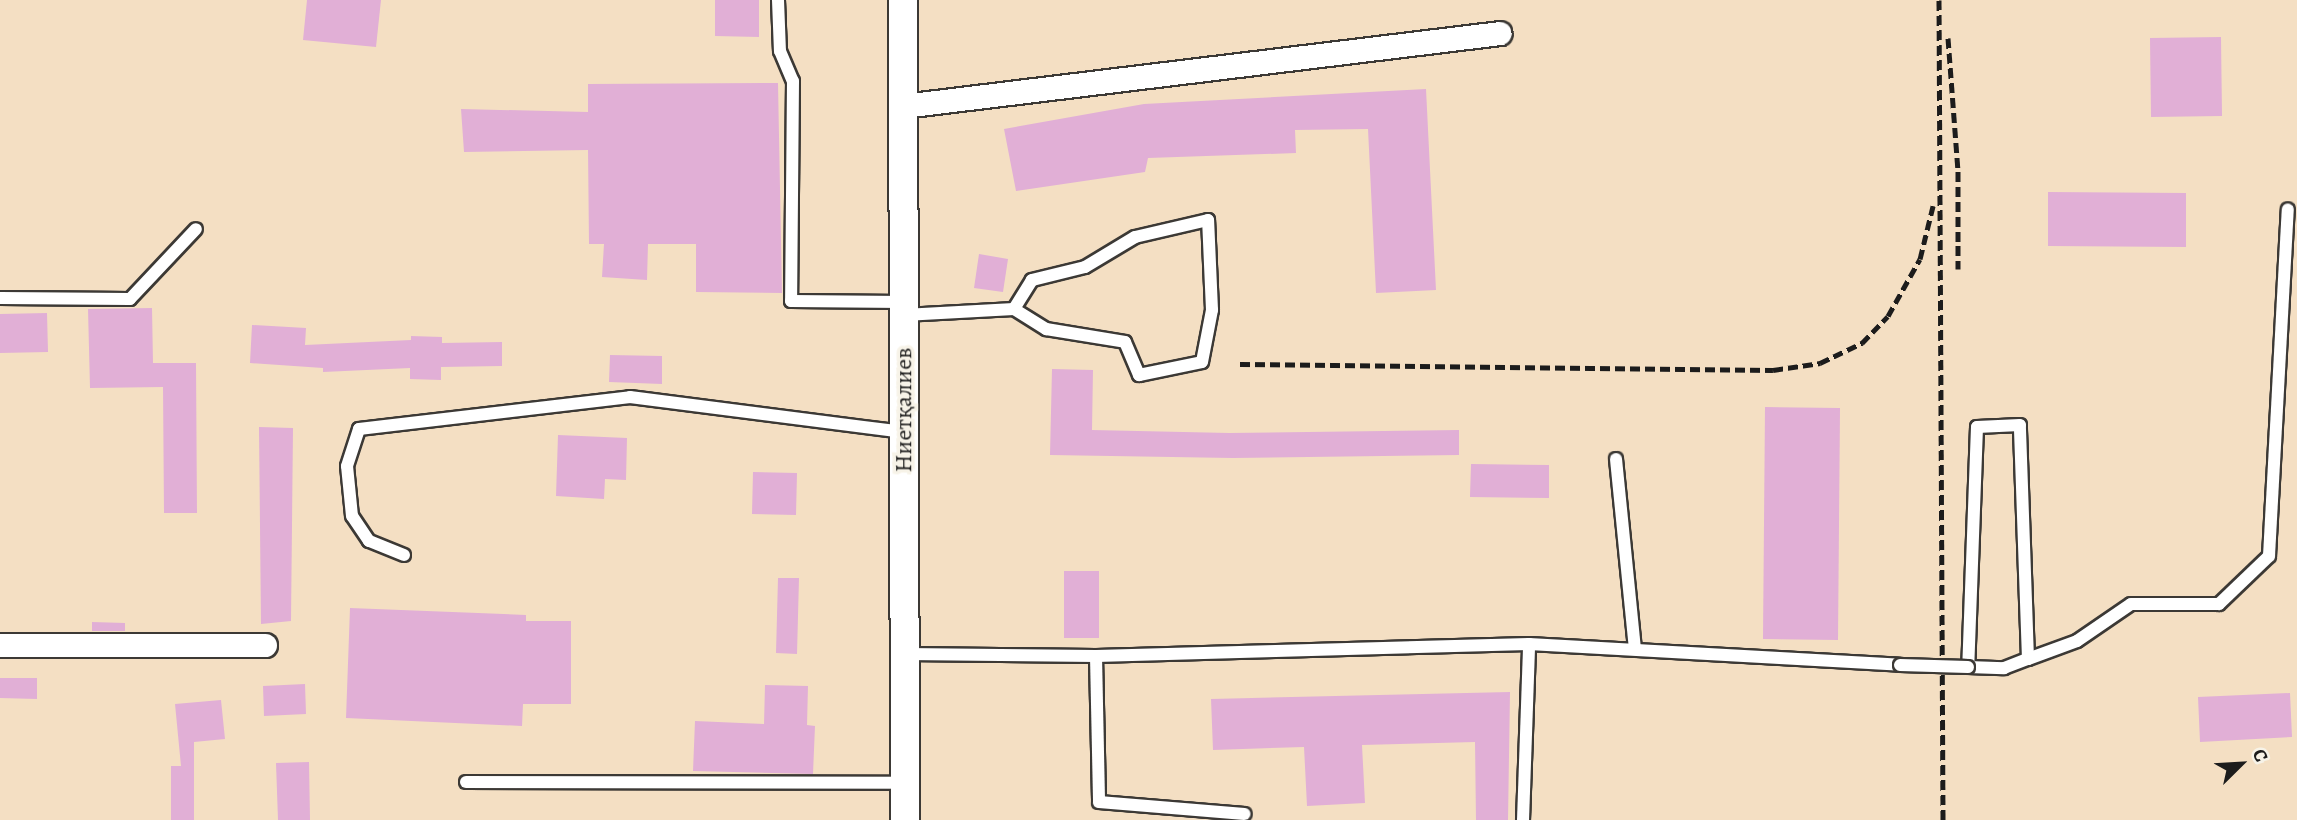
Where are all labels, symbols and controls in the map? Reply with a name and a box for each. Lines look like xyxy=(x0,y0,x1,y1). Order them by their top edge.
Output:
street label: Ниетқалиев xyxy=(890,348,918,472)
north arrow xyxy=(2206,729,2276,799)
text: С xyxy=(2246,745,2274,766)

